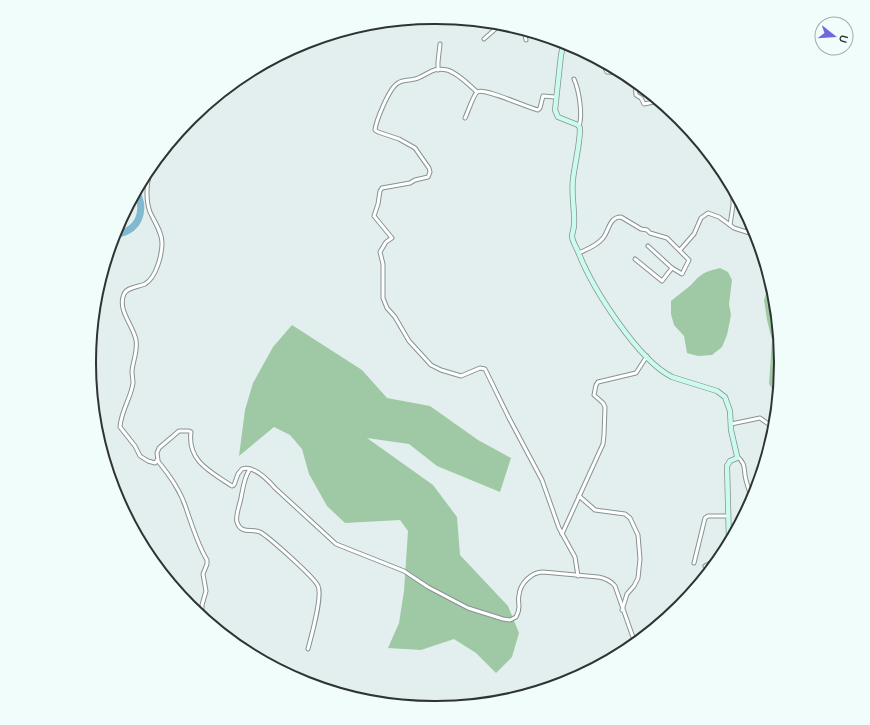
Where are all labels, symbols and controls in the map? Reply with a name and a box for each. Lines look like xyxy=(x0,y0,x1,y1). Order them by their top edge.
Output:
north arrow xyxy=(814,16,854,56)
text: U xyxy=(836,33,851,45)

